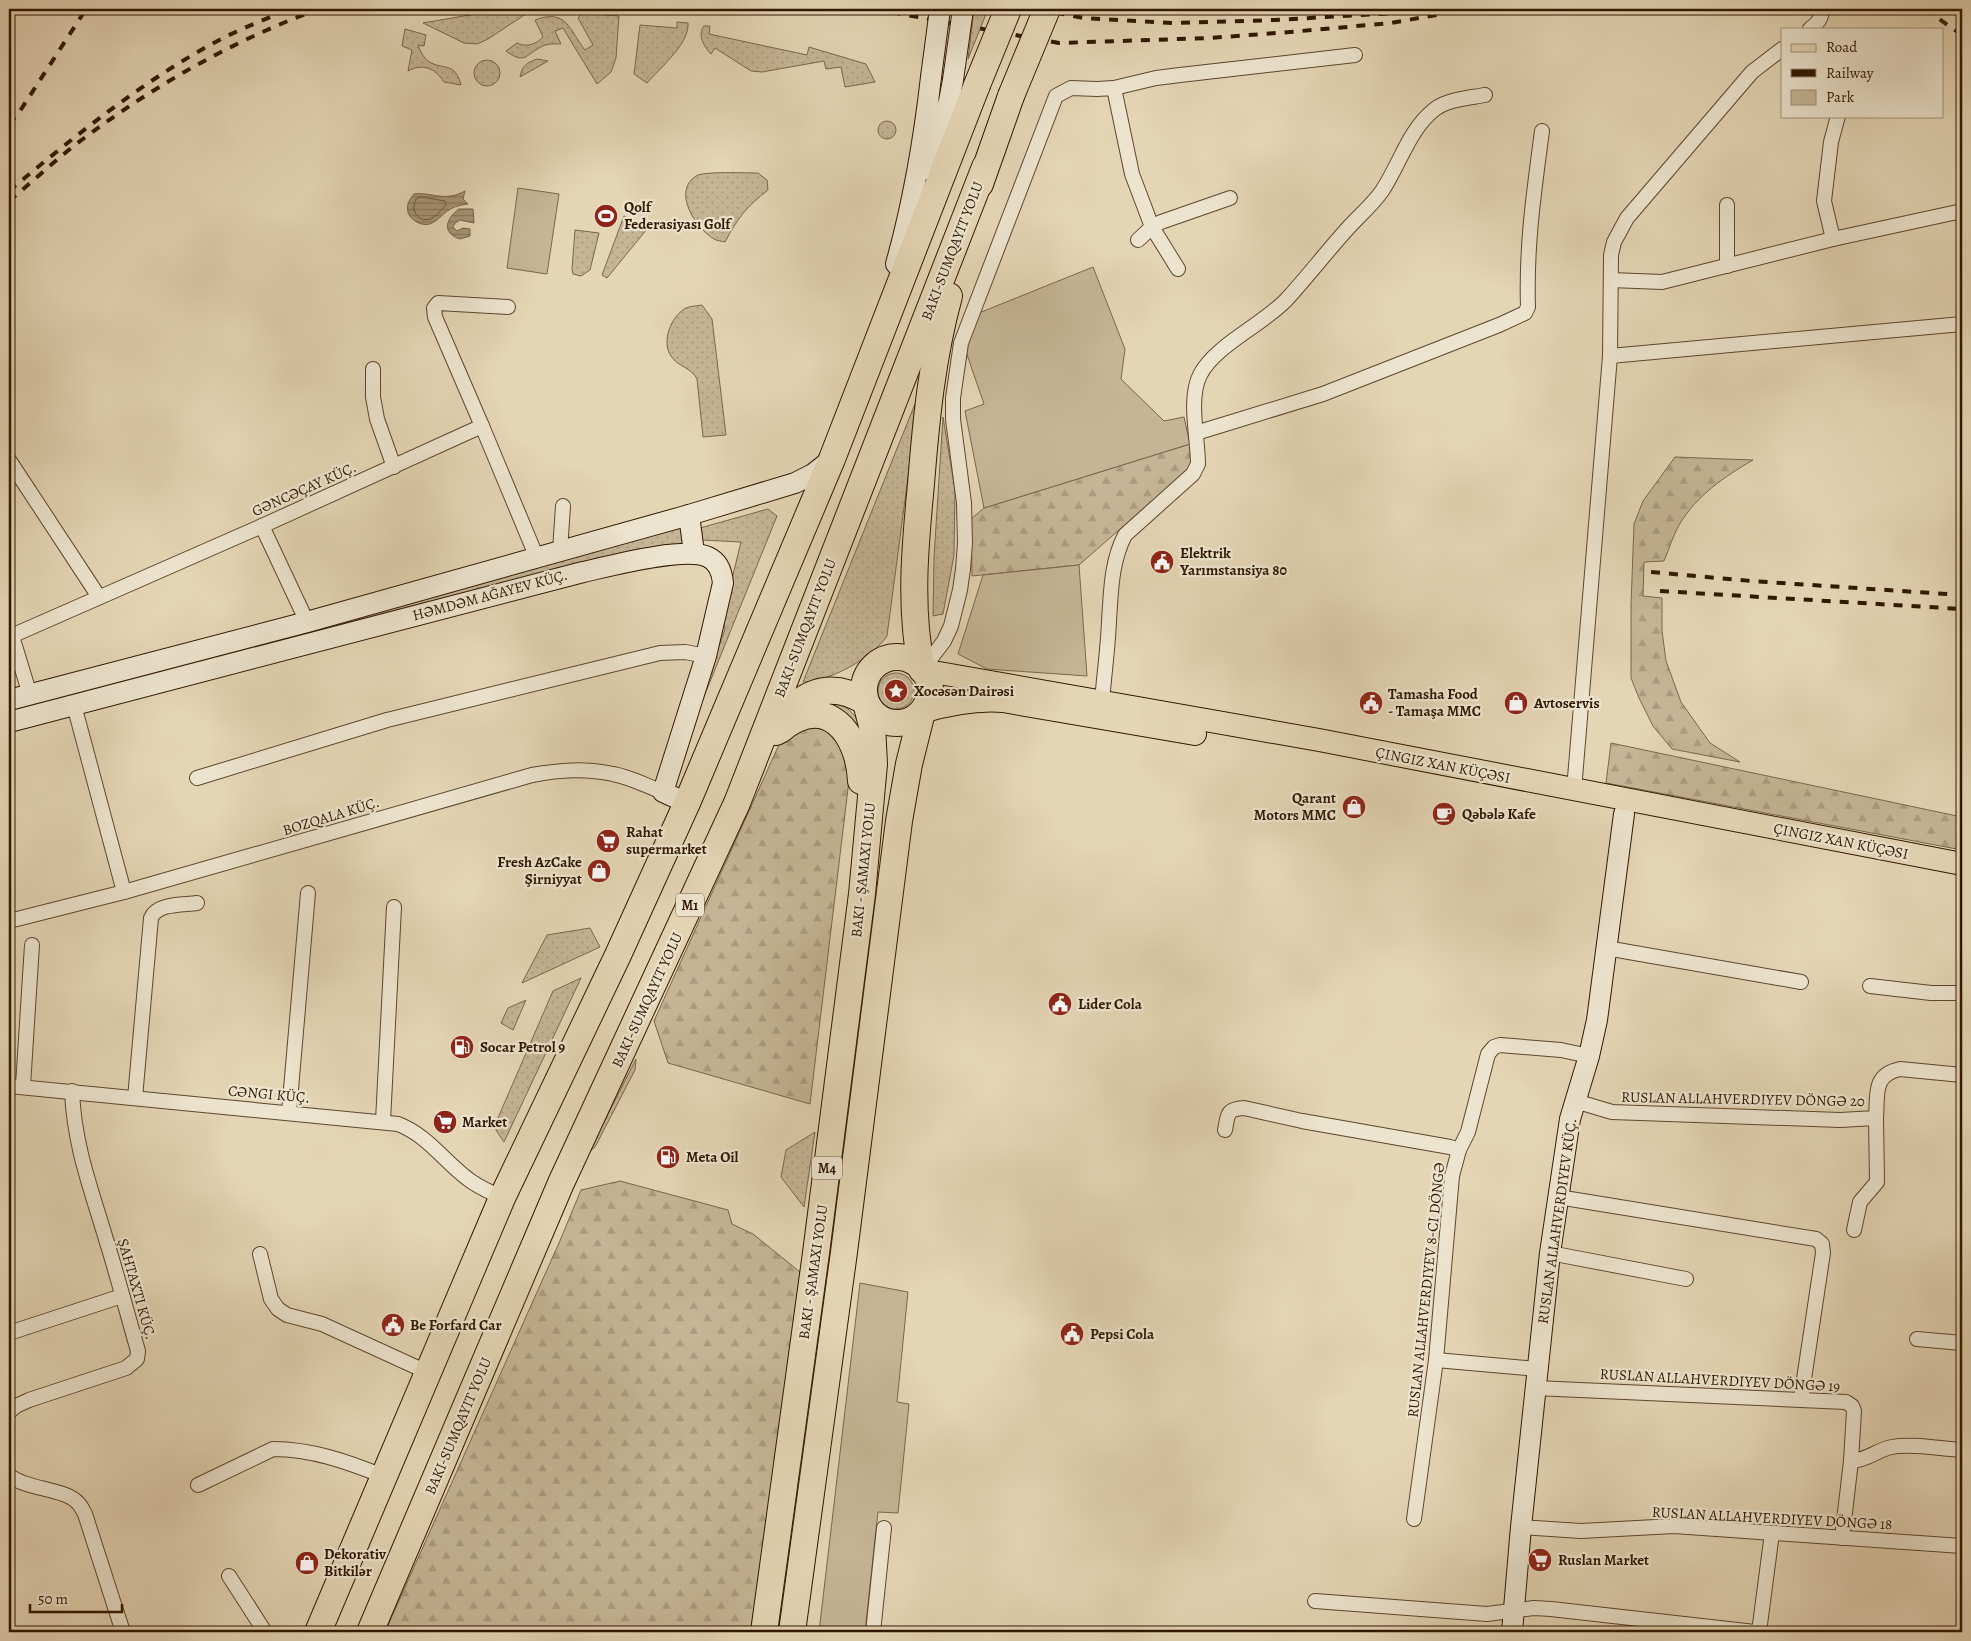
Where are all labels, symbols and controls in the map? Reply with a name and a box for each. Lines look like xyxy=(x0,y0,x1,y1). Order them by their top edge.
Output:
legend xyxy=(1781,28,1944,118)
text: Road xyxy=(1826,37,1858,57)
text: Railway xyxy=(1826,63,1874,83)
text: Park xyxy=(1826,87,1855,107)
street label: BAKI-SUMQAYIT YOLU xyxy=(916,179,988,323)
place label: Qolf Federasiyası Golf xyxy=(624,197,732,234)
sports icon: Qolf Federasiyası Golf xyxy=(593,203,619,229)
street label: GƏNCƏÇAY KÜÇ. xyxy=(249,457,359,521)
place label: Elektrik Yarımstansiya 80 xyxy=(1179,543,1287,580)
public building icon: Elektrik Yarımstansiya 80 xyxy=(1149,549,1175,575)
street label: BAKI-SUMQAYIT YOLU xyxy=(769,556,841,700)
street label: HƏMDƏM AĞAYEV KÜÇ. xyxy=(410,565,570,625)
place icon: Xocəsən Dairəsi xyxy=(883,678,909,704)
place label: Xocəsən Dairəsi xyxy=(914,681,1015,701)
place label: Tamasha Food - Tamaşa MMC xyxy=(1388,684,1481,721)
public building icon: Tamasha Food - Tamaşa MMC xyxy=(1358,690,1384,716)
shop icon: Avtoservis xyxy=(1503,690,1529,716)
place label: Avtoservis xyxy=(1533,693,1600,713)
street label: ÇINGIZ XAN KÜÇƏSI xyxy=(1374,742,1512,788)
place label: Qarant Motors MMC xyxy=(1254,788,1336,825)
street label: BOZQALA KÜÇ. xyxy=(280,792,382,840)
shop icon: Qarant Motors MMC xyxy=(1341,794,1367,820)
street label: BAKI - ŞAMAXI YOLU xyxy=(846,801,880,939)
cafe icon: Qəbələ Kafe xyxy=(1431,801,1457,827)
place label: Qəbələ Kafe xyxy=(1462,804,1536,824)
street label: ÇINGIZ XAN KÜÇƏSI xyxy=(1772,818,1910,864)
place label: Rahat supermarket xyxy=(626,822,707,859)
supermarket icon: Rahat supermarket xyxy=(595,828,621,854)
place label: Fresh AzCake Şirniyyat xyxy=(497,852,582,889)
shop icon: Fresh AzCake Şirniyyat xyxy=(586,858,612,884)
road number: M1 xyxy=(676,894,704,916)
street label: BAKI-SUMQAYIT YOLU xyxy=(607,929,687,1071)
public building icon: Lider Cola xyxy=(1047,991,1073,1017)
place label: Lider Cola xyxy=(1078,994,1143,1014)
fuel station icon: Socar Petrol 9 xyxy=(449,1034,475,1060)
place label: Socar Petrol 9 xyxy=(480,1037,565,1057)
street label: CƏNGI KÜÇ. xyxy=(227,1080,311,1108)
street label: RUSLAN ALLAHVERDIYEV DÖNGƏ 20 xyxy=(1621,1087,1865,1111)
supermarket icon: Market xyxy=(432,1109,458,1135)
place label: Market xyxy=(462,1112,507,1132)
street label: RUSLAN ALLAHVERDIYEV KÜÇ. xyxy=(1533,1117,1581,1325)
fuel station icon: Meta Oil xyxy=(655,1144,681,1170)
place label: Meta Oil xyxy=(686,1147,739,1167)
road number: M4 xyxy=(812,1156,842,1180)
street label: RUSLAN ALLAHVERDIYEV 8-CI DÖNGƏ xyxy=(1403,1161,1449,1419)
street label: BAKI - ŞAMAXI YOLU xyxy=(794,1203,832,1341)
street label: ŞAHTAXTI KÜÇ. xyxy=(113,1236,161,1342)
public building icon: Be Forfard Car xyxy=(380,1312,406,1338)
place label: Be Forfard Car xyxy=(410,1315,502,1335)
public building icon: Pepsi Cola xyxy=(1059,1321,1085,1347)
place label: Pepsi Cola xyxy=(1090,1324,1155,1344)
street label: BAKI-SUMQAYIT YOLU xyxy=(420,1354,496,1498)
street label: RUSLAN ALLAHVERDIYEV DÖNGƏ 19 xyxy=(1599,1364,1841,1396)
street label: RUSLAN ALLAHVERDIYEV DÖNGƏ 18 xyxy=(1651,1502,1893,1534)
place label: Dekorativ Bitkilər xyxy=(324,1544,387,1581)
supermarket icon: Ruslan Market xyxy=(1527,1547,1553,1573)
shop icon: Dekorativ Bitkilər xyxy=(294,1550,320,1576)
place label: Ruslan Market xyxy=(1558,1550,1649,1570)
scale bar xyxy=(30,1581,122,1613)
text: 50 m xyxy=(38,1589,68,1609)

